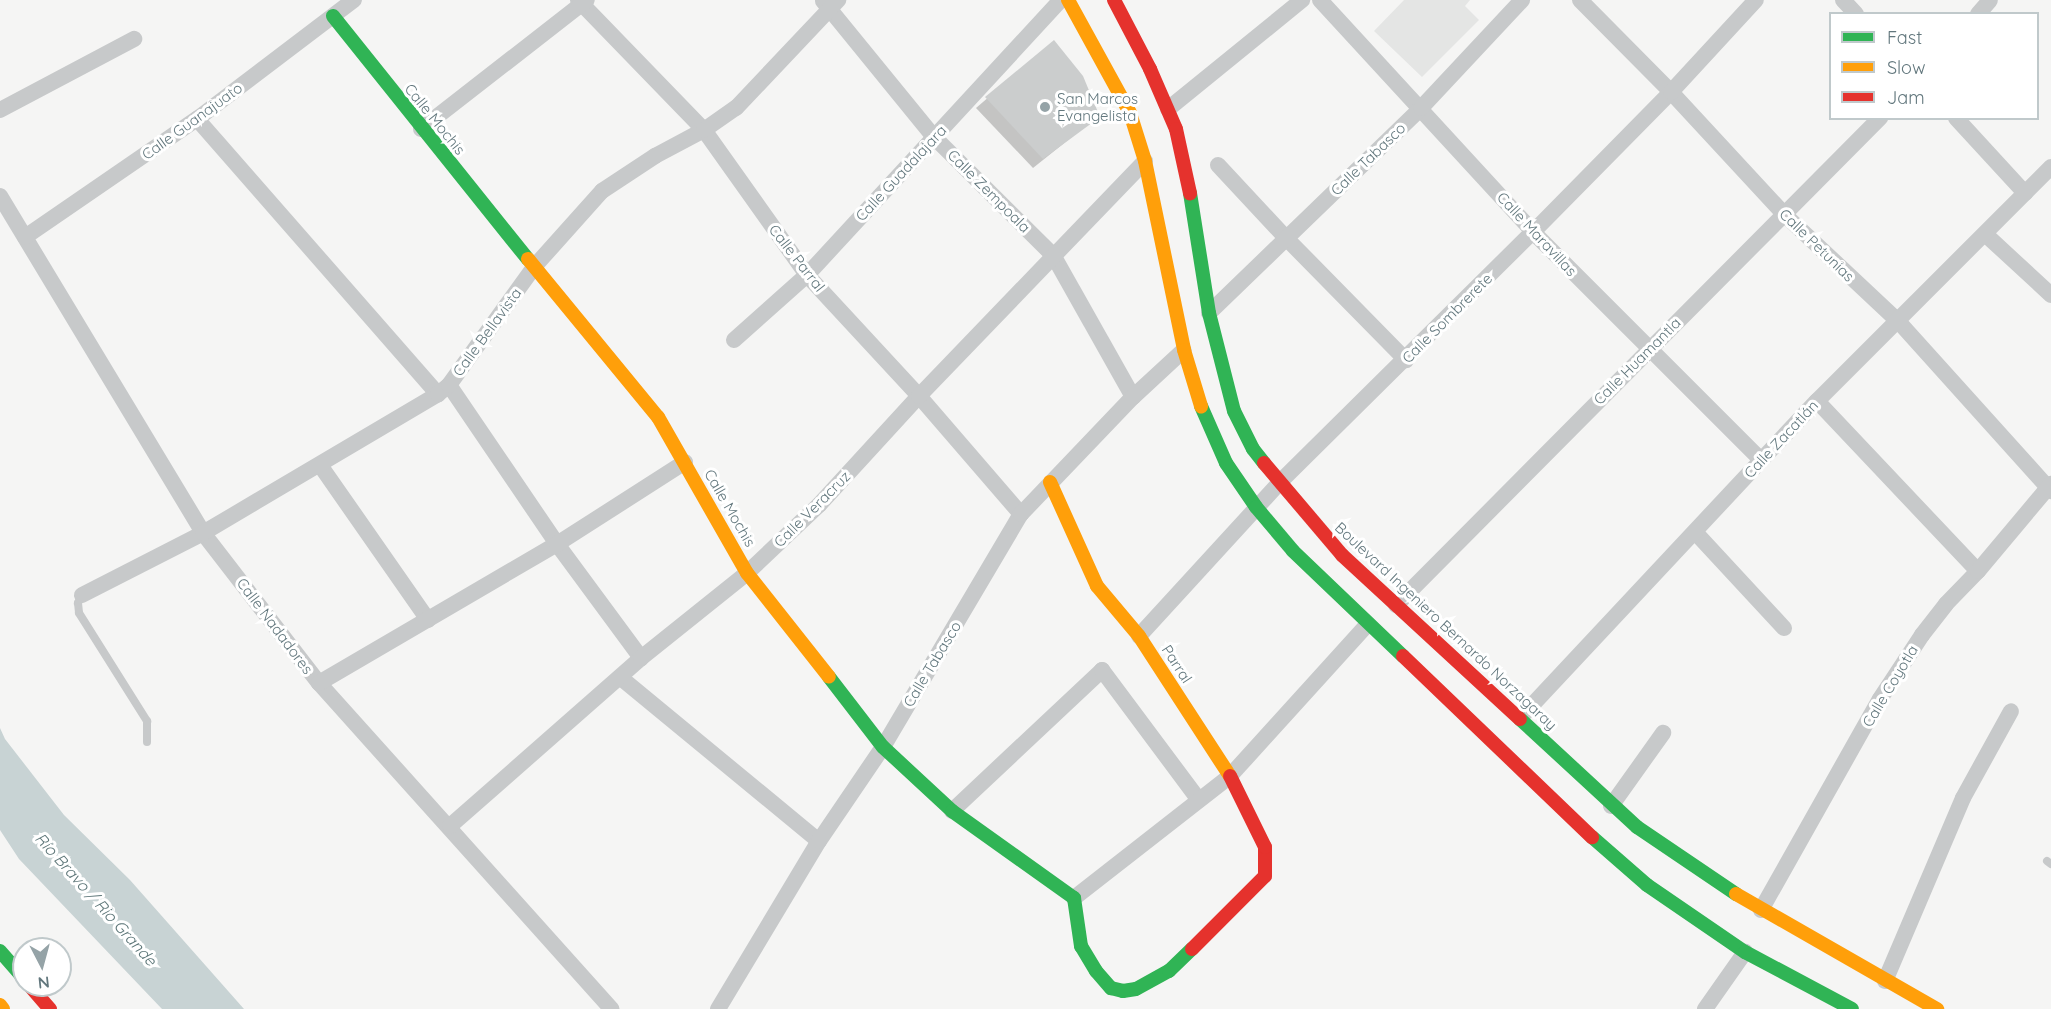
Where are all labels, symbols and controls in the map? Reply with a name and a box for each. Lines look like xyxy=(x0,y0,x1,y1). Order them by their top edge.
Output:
legend xyxy=(1829,12,2039,120)
text: Fast xyxy=(1887,26,1922,49)
text: Slow xyxy=(1887,56,1925,79)
street label: Calle Guanajuato xyxy=(138,79,246,163)
street label: Calle Mochis xyxy=(401,80,469,158)
text: Jam xyxy=(1887,86,1925,109)
place label: San Marcos Evangelista xyxy=(1057,89,1138,124)
marker: San Marcos Evangelista xyxy=(1038,100,1052,114)
street label: Calle Tabasco xyxy=(1327,119,1409,199)
street label: Calle Guadalajara xyxy=(852,121,950,225)
street label: Calle Zempoala xyxy=(944,146,1034,236)
street label: Calle Maravillas xyxy=(1493,188,1581,280)
street label: Calle Petunias xyxy=(1776,205,1858,285)
street label: Calle Parral xyxy=(765,221,829,295)
street label: Calle Sombrerete xyxy=(1398,269,1496,367)
street label: Calle Bellavista xyxy=(449,284,525,380)
street label: Calle Huamantla xyxy=(1590,314,1684,408)
street label: Calle Zacatlán xyxy=(1740,396,1822,482)
street label: Calle Mochis xyxy=(701,466,759,550)
street label: Calle Veracruz xyxy=(770,467,854,551)
street label: Boulevard Ingeniero Bernardo Norzagaray xyxy=(1331,518,1561,734)
street label: Calle Nadadores xyxy=(233,574,317,678)
street label: Calle Tabasco xyxy=(899,618,965,710)
street label: Parral xyxy=(1158,642,1196,686)
street label: Calle Coyotla xyxy=(1859,642,1921,730)
water label: Río Bravo / Rio Grande xyxy=(31,829,161,969)
north arrow xyxy=(12,937,72,997)
text: N xyxy=(37,972,51,993)

